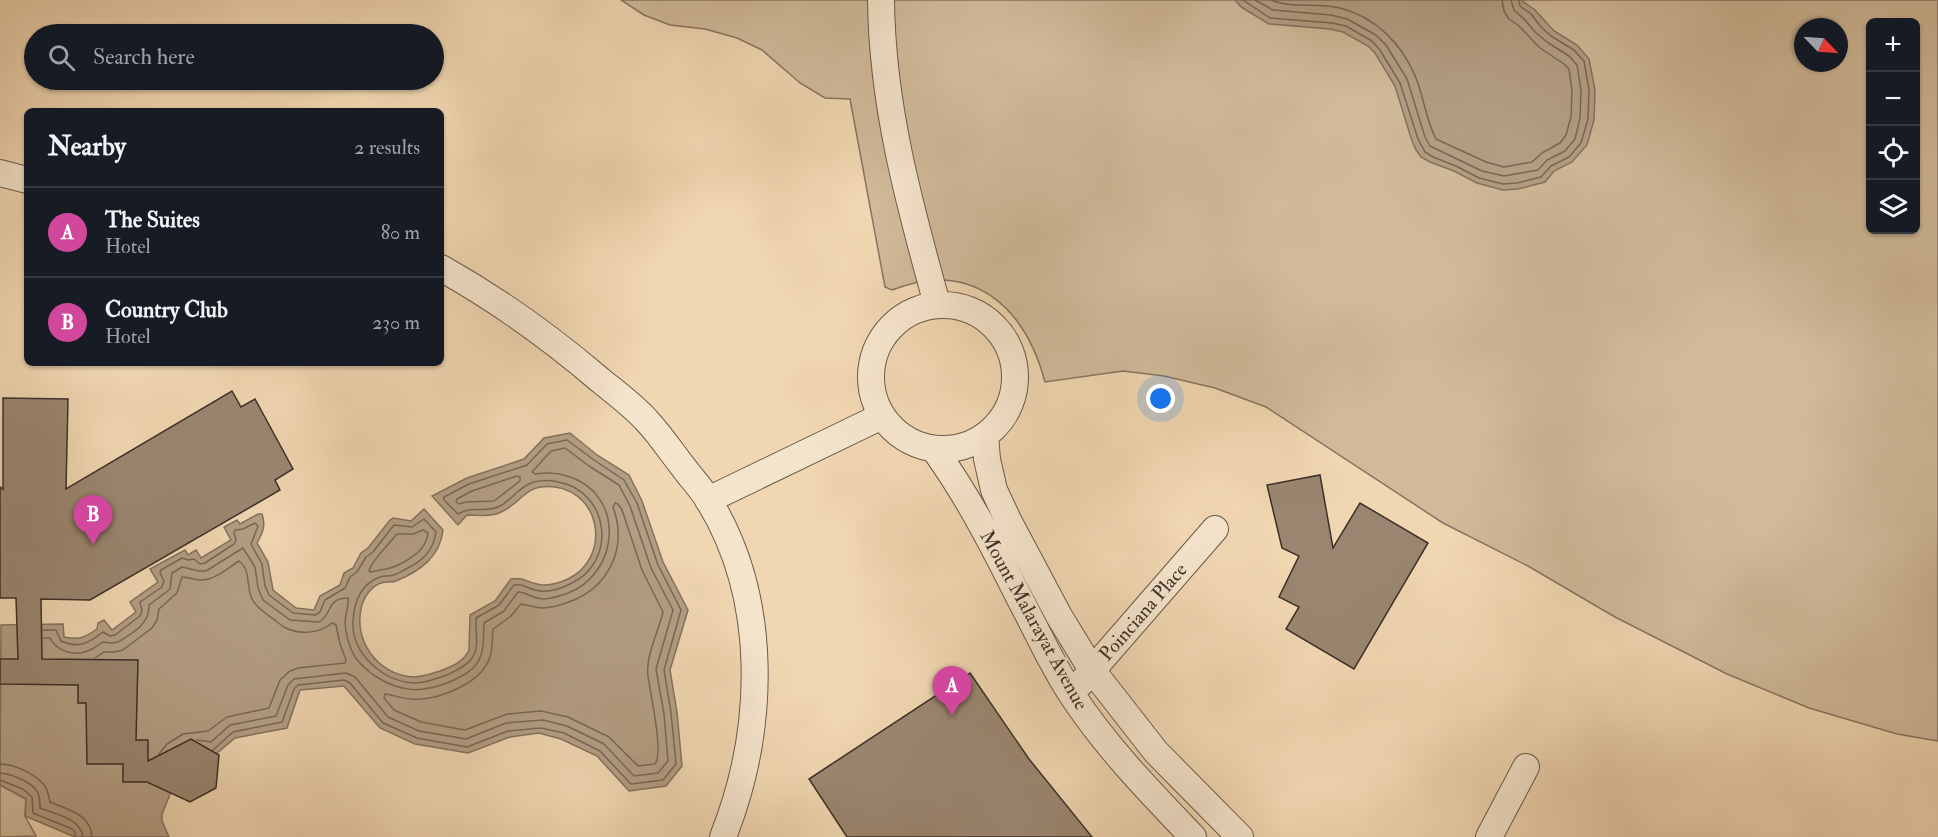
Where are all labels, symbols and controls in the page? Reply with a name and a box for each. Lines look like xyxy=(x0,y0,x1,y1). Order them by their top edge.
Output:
north arrow xyxy=(1794,18,1848,72)
map controls xyxy=(1866,18,1920,234)
button: + xyxy=(1866,18,1920,72)
search box xyxy=(24,24,444,90)
icon: search xyxy=(45,41,78,74)
text: Search here xyxy=(93,43,195,71)
button: − xyxy=(1866,72,1920,126)
button: locate xyxy=(1866,126,1920,180)
text: Nearby xyxy=(48,131,126,163)
text: 2 results xyxy=(354,135,420,160)
button: layers xyxy=(1866,180,1920,234)
text: The Suites xyxy=(105,206,200,234)
text: A xyxy=(61,220,74,245)
text: 80 m xyxy=(381,220,420,245)
text: Hotel xyxy=(105,234,151,259)
text: Country Club xyxy=(105,296,228,324)
text: B xyxy=(61,310,74,335)
text: 230 m xyxy=(372,310,420,335)
text: Hotel xyxy=(105,324,151,349)
your location xyxy=(1146,384,1175,413)
pin: B xyxy=(74,496,112,545)
street label: Mount Malarayat Avenue xyxy=(974,526,1094,714)
street label: Poinciana Place xyxy=(1094,558,1192,666)
pin: A xyxy=(932,666,972,716)

